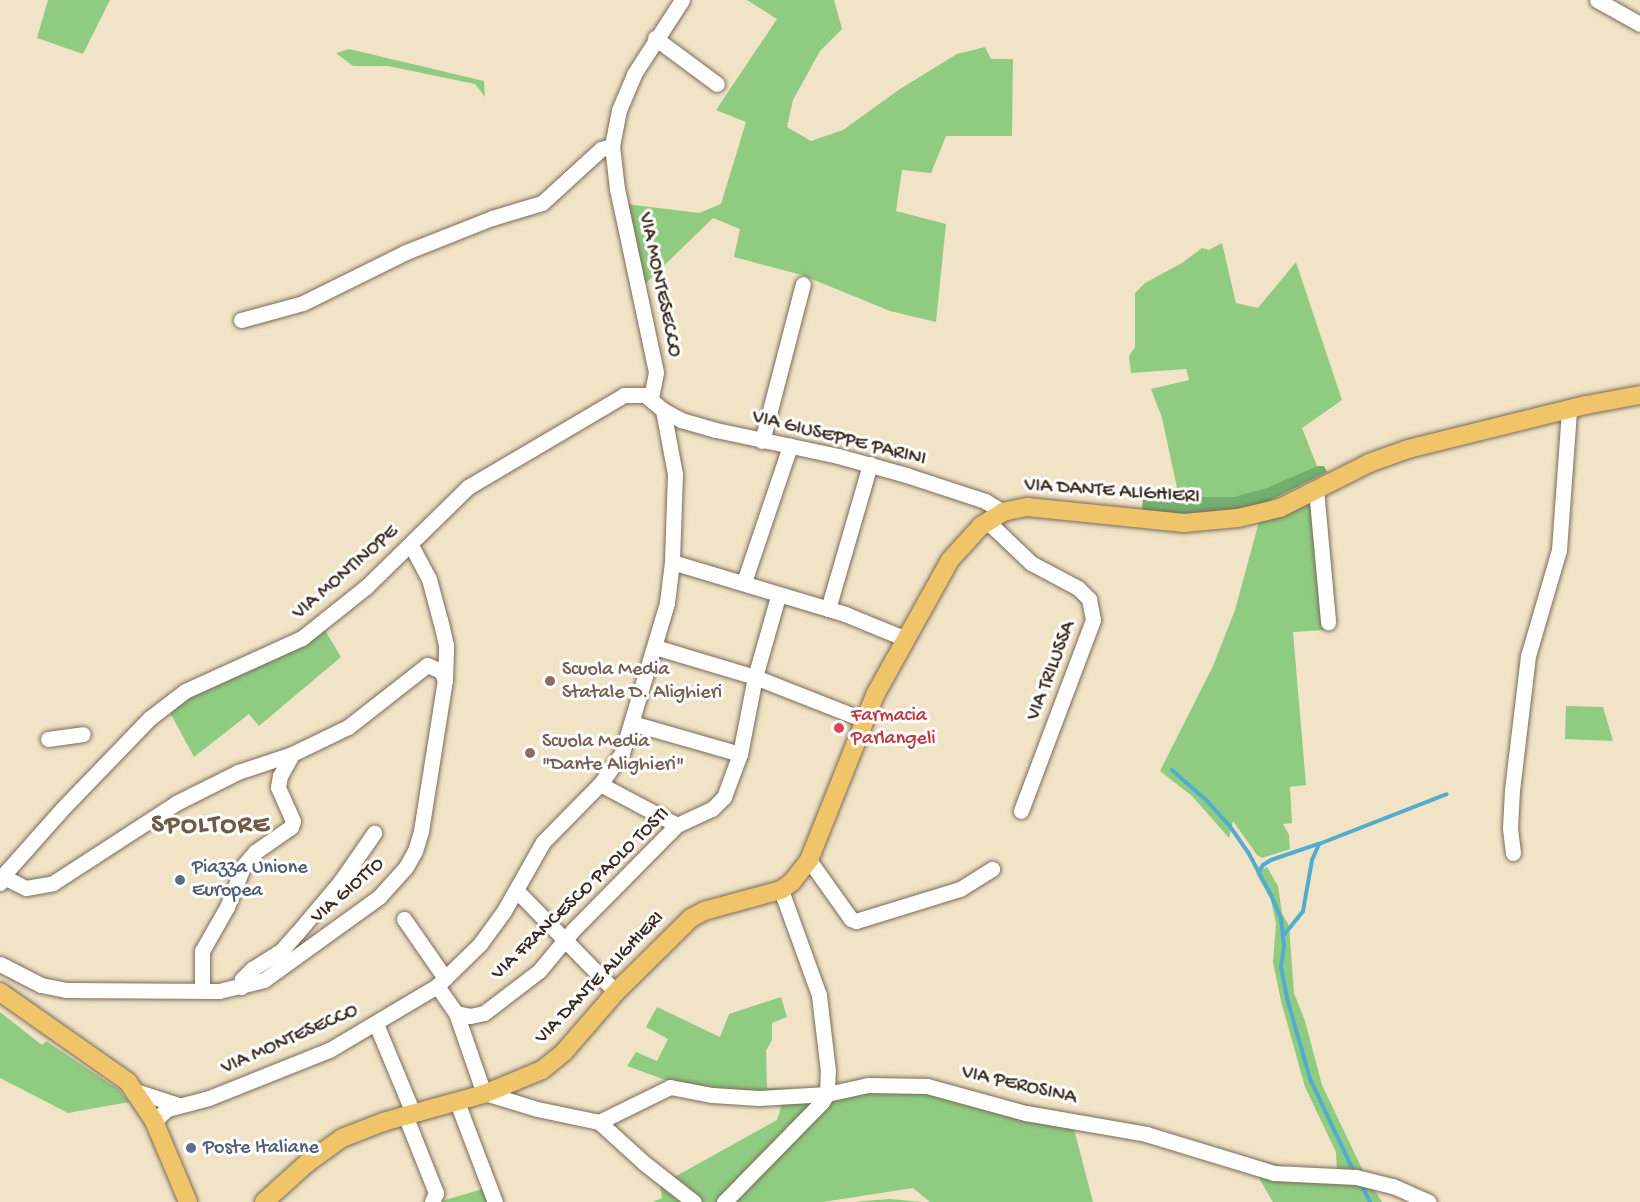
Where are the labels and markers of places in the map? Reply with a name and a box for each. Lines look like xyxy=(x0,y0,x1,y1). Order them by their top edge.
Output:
place label: Scuola Media Statale D. Alighieri xyxy=(562,658,722,705)
marker: Scuola Media Statale D. Alighieri xyxy=(543,674,557,688)
place label: Farmacia Parlangeli xyxy=(851,704,936,751)
marker: Farmacia Parlangeli xyxy=(832,721,846,735)
place label: Scuola Media "Dante Alighieri" xyxy=(542,730,684,777)
marker: Scuola Media "Dante Alighieri" xyxy=(523,746,537,760)
place label: Piazza Unione Europea xyxy=(192,856,308,903)
marker: Piazza Unione Europea xyxy=(173,873,187,887)
place label: Poste Italiane xyxy=(203,1136,319,1160)
marker: Poste Italiane xyxy=(184,1141,198,1155)

